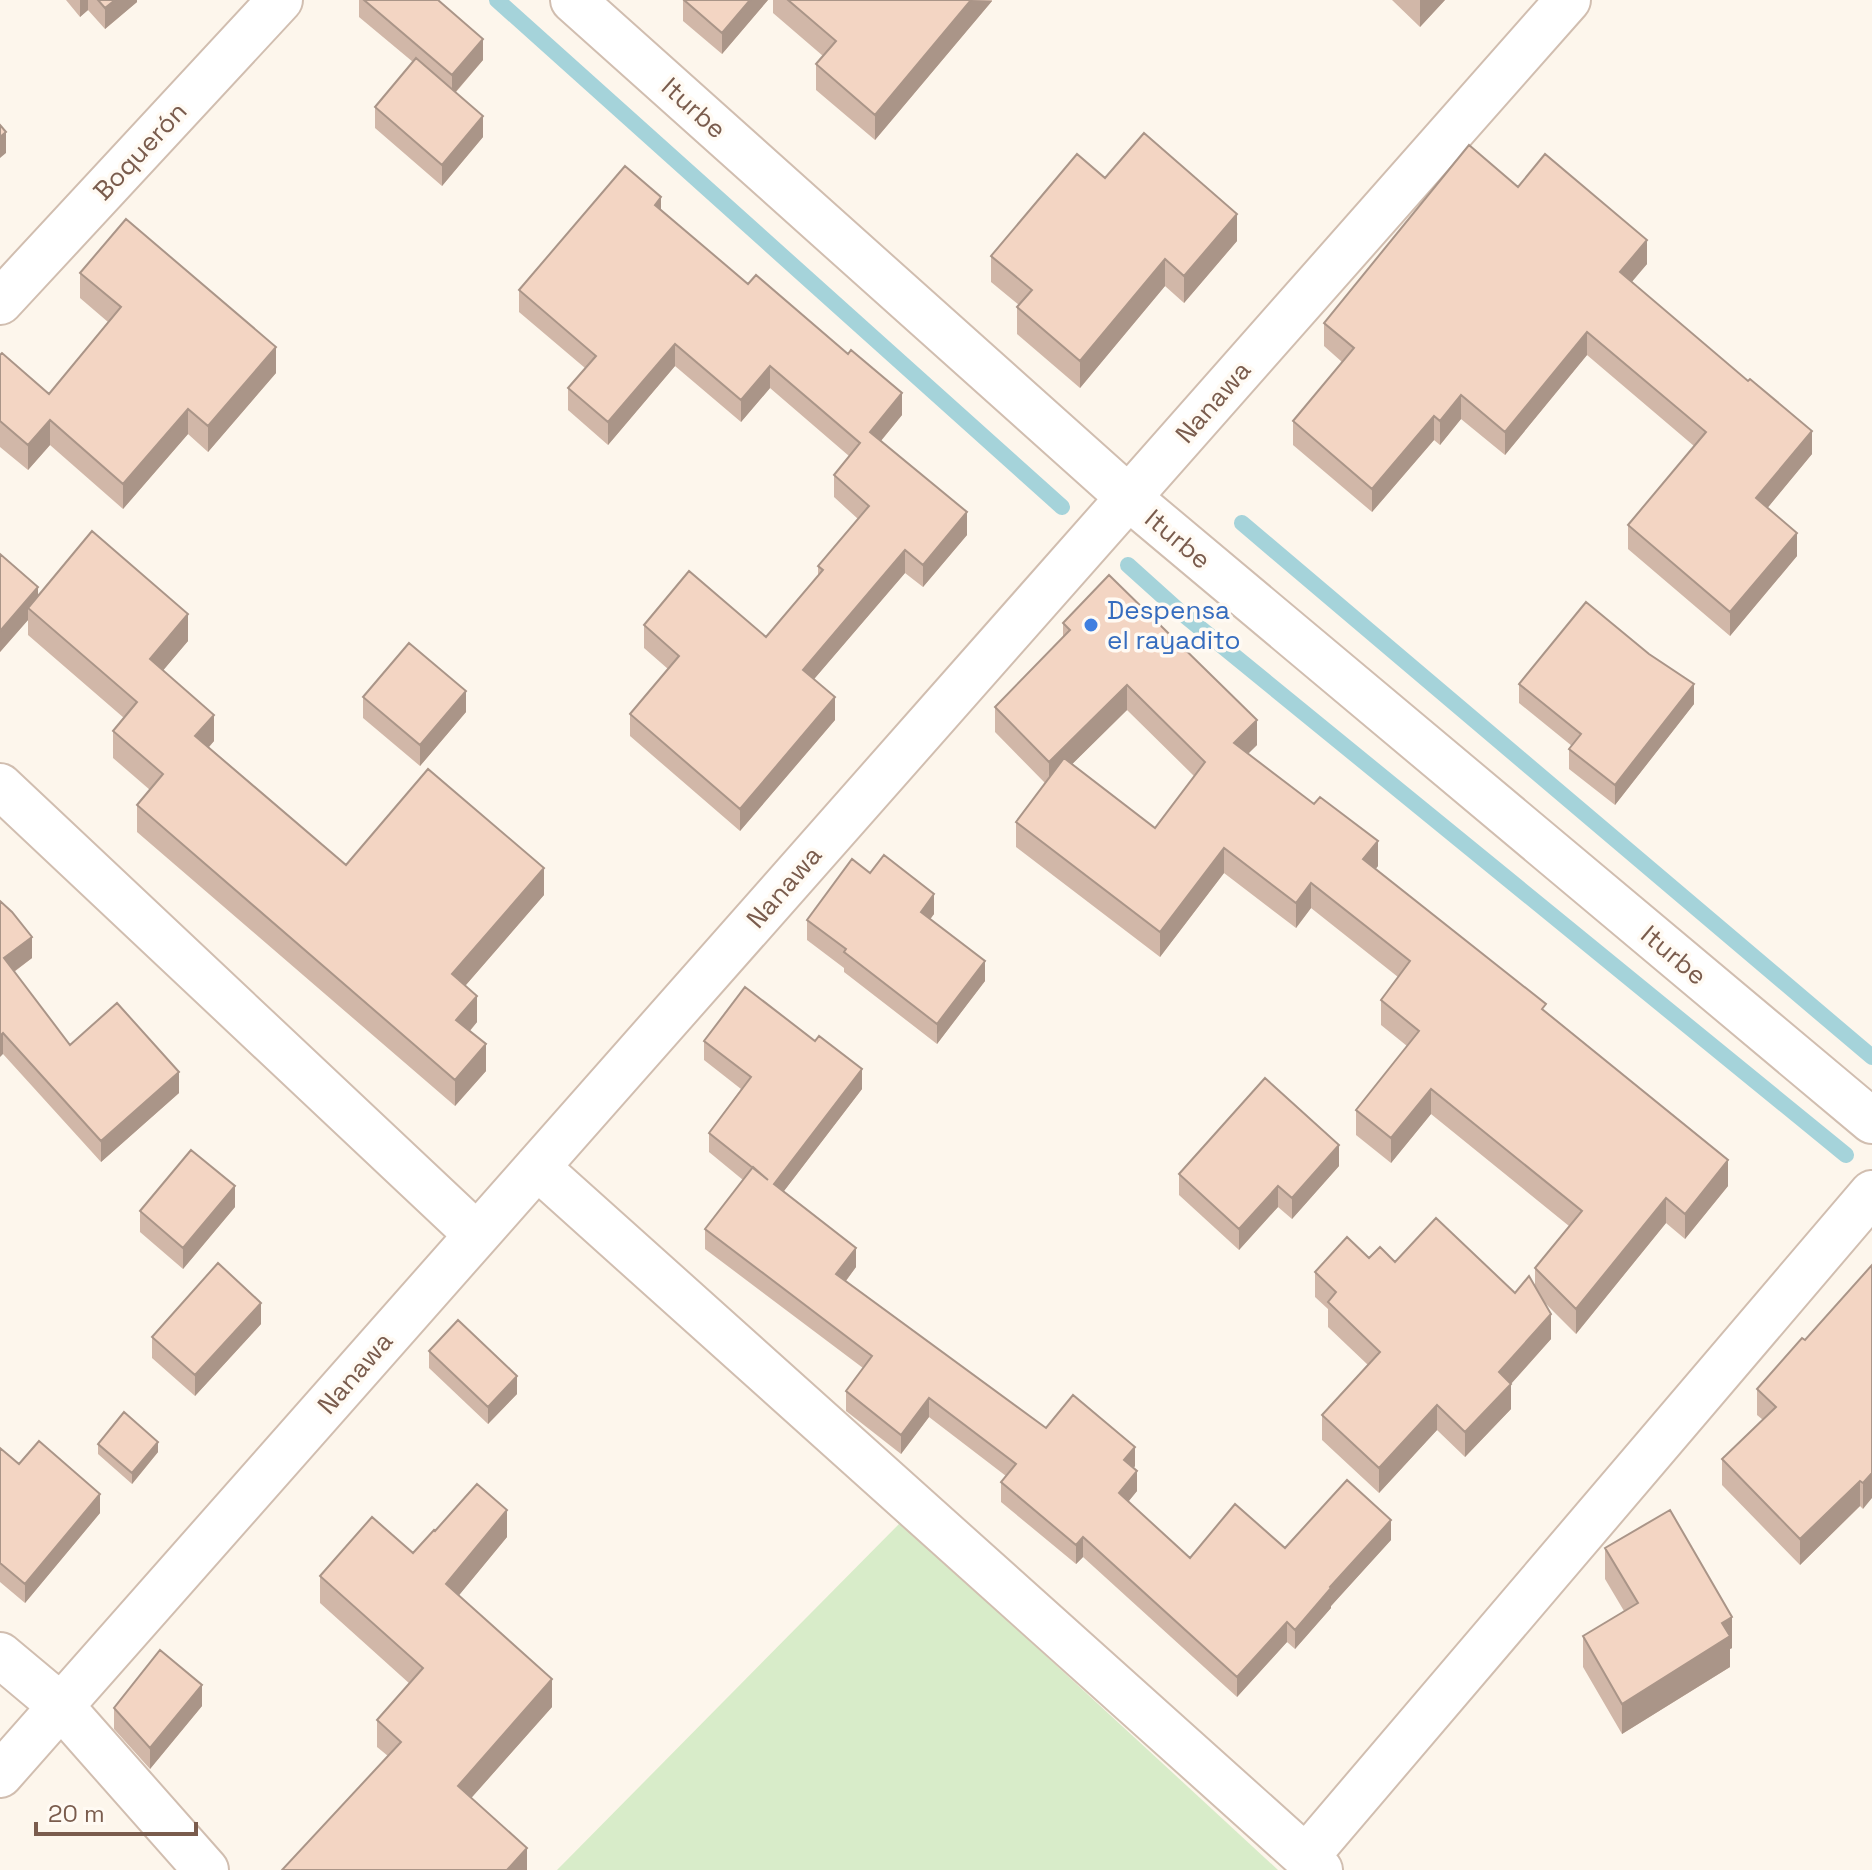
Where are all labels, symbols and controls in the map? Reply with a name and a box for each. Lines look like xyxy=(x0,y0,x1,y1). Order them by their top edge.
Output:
street label: Iturbe xyxy=(654,70,734,146)
street label: Boquerón xyxy=(86,95,194,207)
street label: Nanawa xyxy=(1168,354,1258,450)
street label: Iturbe xyxy=(1138,502,1218,576)
place label: Despensa el rayadito xyxy=(1107,593,1241,657)
marker: Despensa el rayadito xyxy=(1082,616,1100,634)
street label: Nanawa xyxy=(739,839,829,935)
street label: Iturbe xyxy=(1634,918,1714,992)
street label: Nanawa xyxy=(310,1325,400,1421)
scale bar xyxy=(36,1786,196,1836)
text: 20 m xyxy=(48,1798,105,1829)

